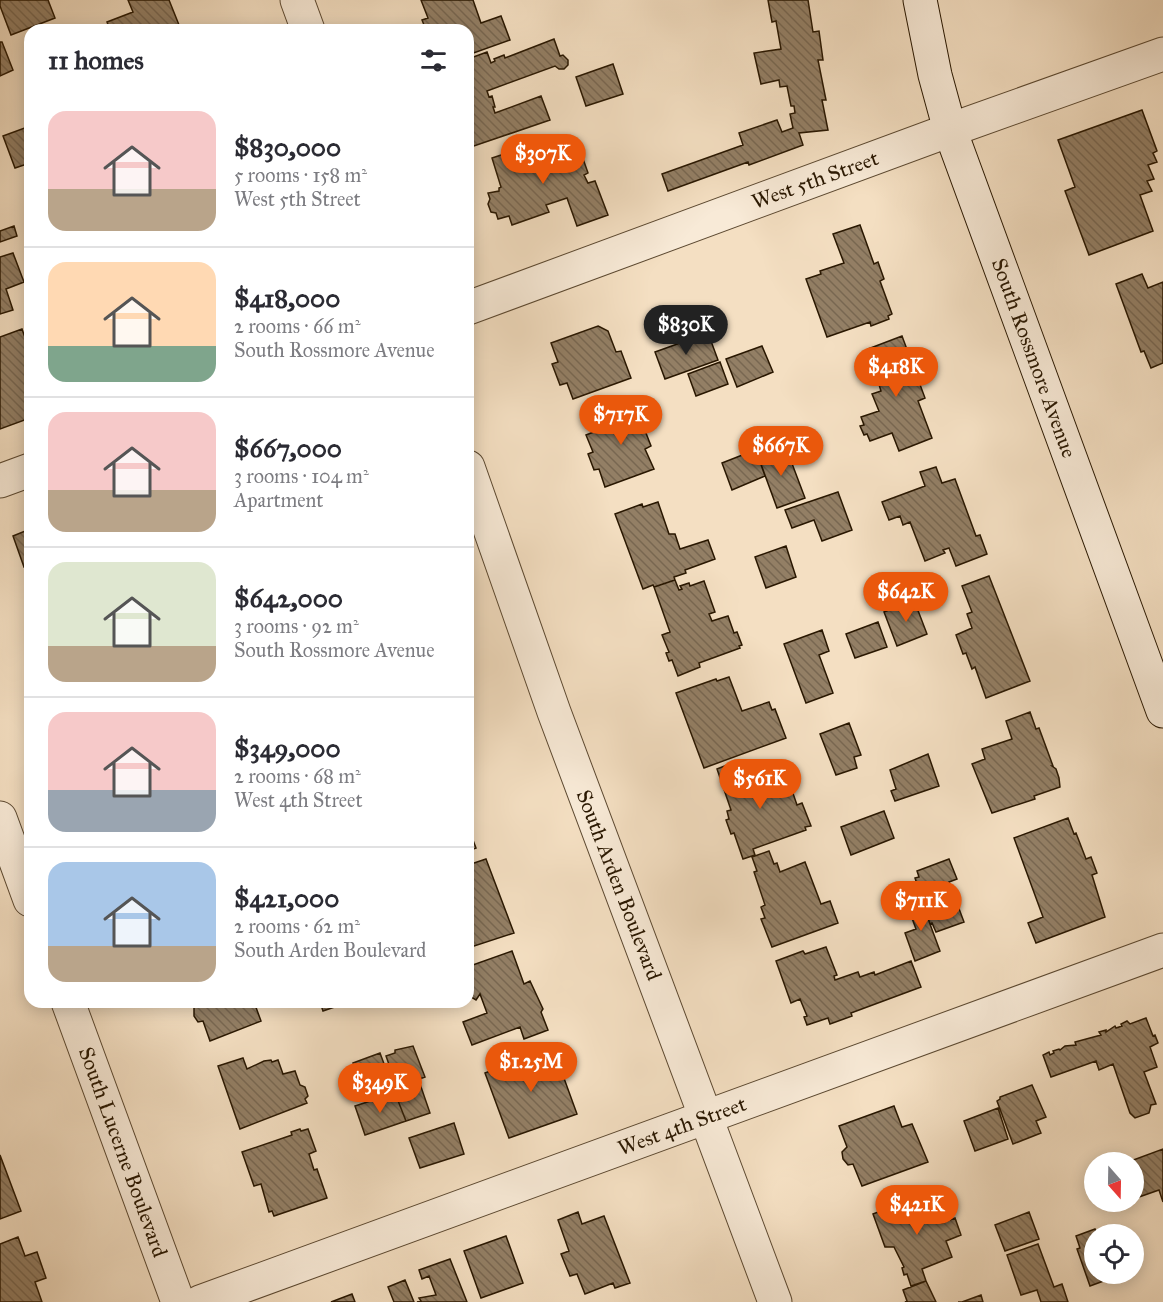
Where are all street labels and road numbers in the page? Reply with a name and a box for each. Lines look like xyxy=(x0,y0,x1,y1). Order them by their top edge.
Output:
street label: West 5th Street xyxy=(748,145,882,215)
street label: South Rossmore Avenue xyxy=(986,255,1082,462)
street label: South Arden Boulevard xyxy=(571,786,667,984)
street label: South Lucerne Boulevard xyxy=(73,1043,173,1261)
street label: West 4th Street xyxy=(614,1091,750,1161)

